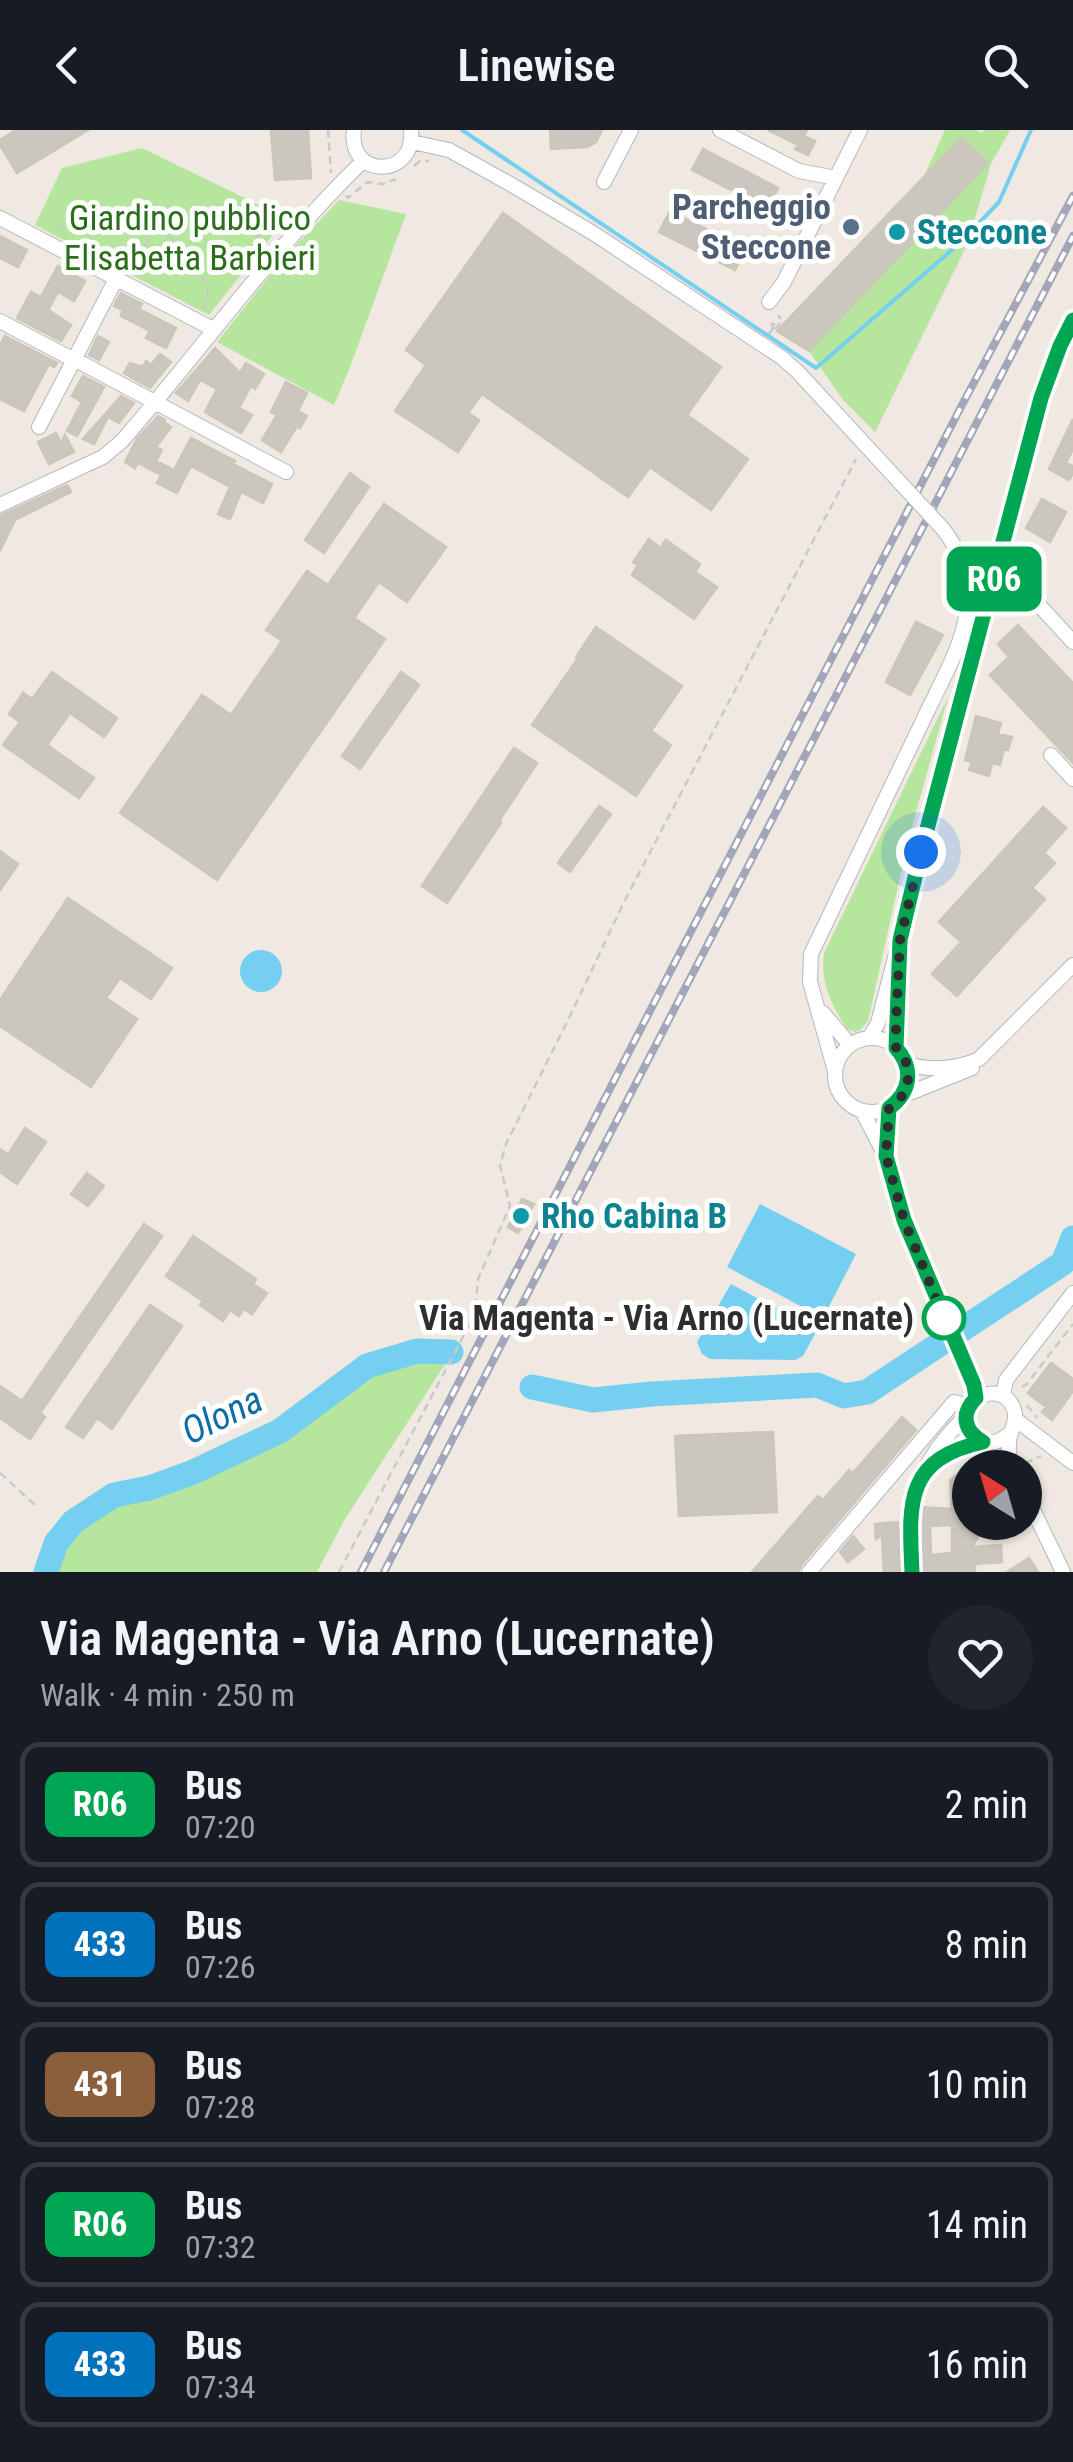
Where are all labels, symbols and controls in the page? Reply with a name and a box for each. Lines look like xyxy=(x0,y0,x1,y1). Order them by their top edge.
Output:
icon: back xyxy=(40,38,95,93)
icon: search xyxy=(978,38,1033,93)
text: Linewise xyxy=(458,39,615,92)
place label: Parcheggio Steccone xyxy=(672,187,831,268)
park label: Giardino pubblico Elisabetta Barbieri xyxy=(64,198,316,279)
place label: Steccone xyxy=(917,212,1047,253)
marker: Parcheggio Steccone xyxy=(840,216,862,238)
marker: Steccone xyxy=(886,221,908,243)
line badge: R06 xyxy=(936,546,1052,612)
text: R06 xyxy=(967,559,1021,600)
your location xyxy=(896,827,946,877)
place label: Rho Cabina B xyxy=(541,1196,727,1237)
marker: Rho Cabina B xyxy=(510,1205,532,1227)
marker: Via Magenta - Via Arno (Lucernate) xyxy=(923,1297,965,1339)
place label: Via Magenta - Via Arno (Lucernate) xyxy=(419,1298,914,1339)
water label: Olona xyxy=(174,1377,270,1453)
north arrow xyxy=(952,1450,1042,1540)
map controls xyxy=(952,1450,1042,1540)
button: heart xyxy=(928,1605,1033,1710)
text: Via Magenta - Via Arno (Lucernate) xyxy=(40,1610,715,1667)
text: Walk · 4 min · 250 m xyxy=(40,1676,295,1714)
text: Bus xyxy=(185,1764,242,1808)
text: 2 min xyxy=(945,1783,1028,1827)
text: R06 xyxy=(73,1784,127,1825)
text: 07:20 xyxy=(185,1808,256,1846)
text: Bus xyxy=(185,1904,242,1948)
text: 8 min xyxy=(945,1923,1028,1967)
text: 433 xyxy=(73,1924,127,1965)
text: 07:26 xyxy=(185,1948,256,1986)
text: Bus xyxy=(185,2044,242,2088)
text: 10 min xyxy=(926,2063,1028,2107)
text: 431 xyxy=(73,2064,127,2105)
text: 07:28 xyxy=(185,2088,256,2126)
text: Bus xyxy=(185,2184,242,2228)
text: 14 min xyxy=(926,2203,1028,2247)
text: R06 xyxy=(73,2204,127,2245)
text: 07:32 xyxy=(185,2228,256,2266)
text: Bus xyxy=(185,2324,242,2368)
text: 16 min xyxy=(926,2343,1028,2387)
text: 433 xyxy=(73,2344,127,2385)
text: 07:34 xyxy=(185,2368,256,2406)

